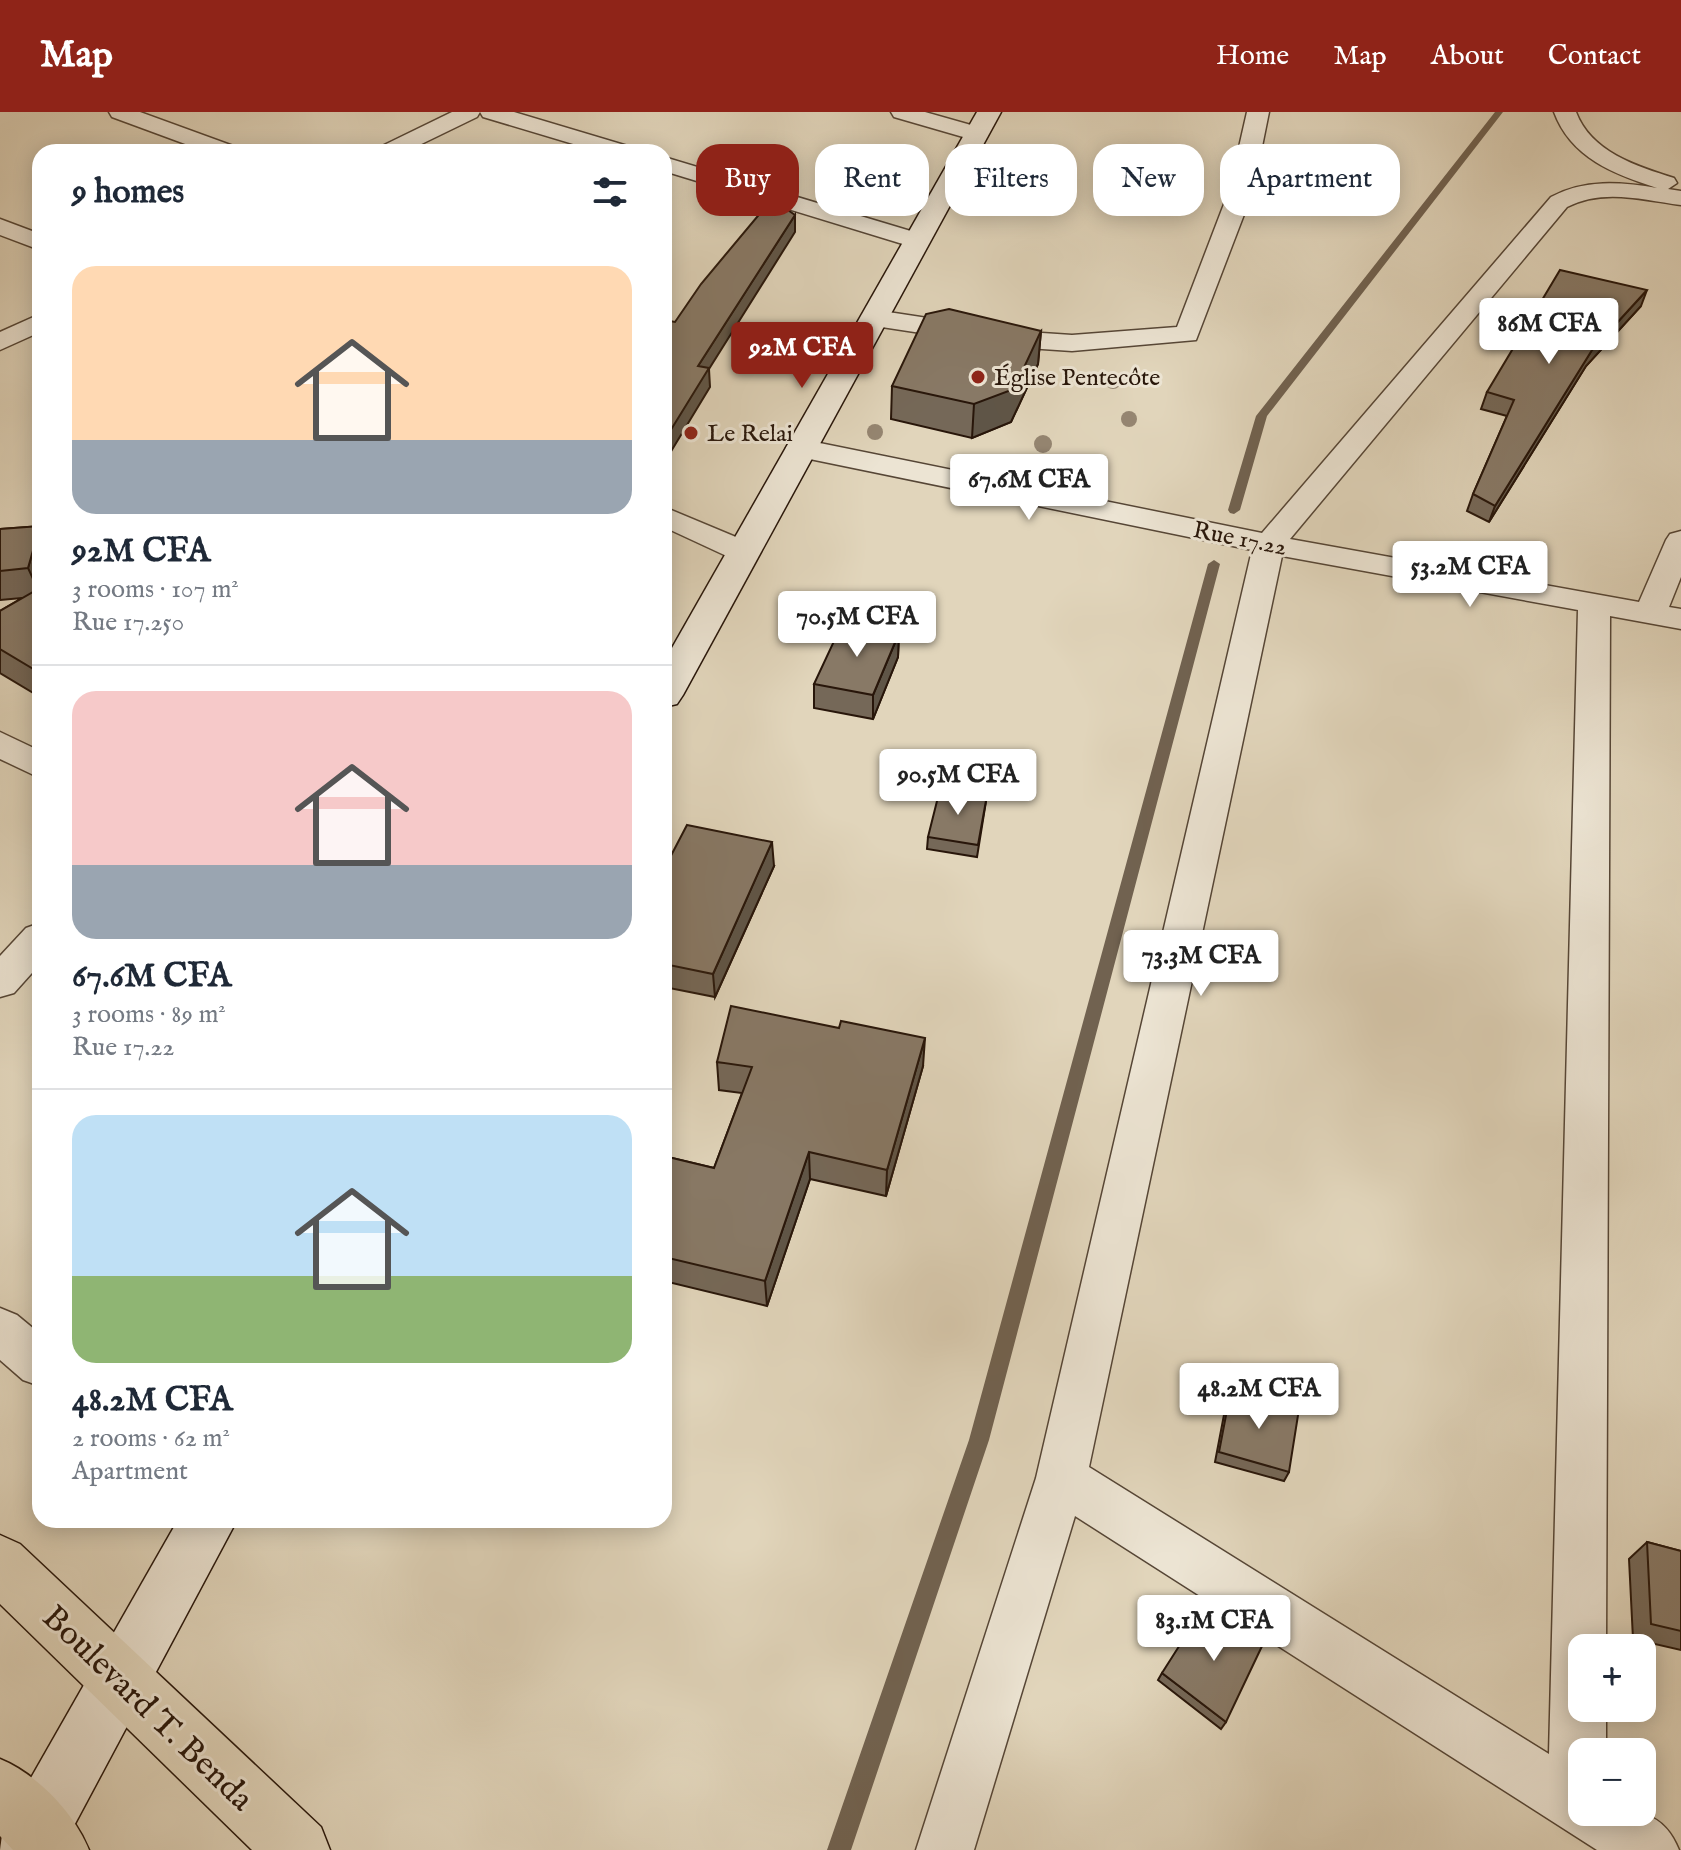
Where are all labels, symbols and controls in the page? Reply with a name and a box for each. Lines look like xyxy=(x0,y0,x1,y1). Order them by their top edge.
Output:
text: Map xyxy=(40,32,113,80)
text: Home xyxy=(1216,39,1289,74)
text: Map xyxy=(1333,39,1387,74)
text: About xyxy=(1431,39,1504,74)
text: Contact xyxy=(1548,39,1641,74)
chip: Buy xyxy=(696,144,799,216)
chip: Rent xyxy=(815,144,929,216)
chip: Filters xyxy=(945,144,1077,216)
chip: New xyxy=(1093,144,1204,216)
chip: Apartment xyxy=(1220,144,1400,216)
icon: filters xyxy=(588,170,632,214)
text: 9 homes xyxy=(72,171,184,214)
pin: 86M CFA xyxy=(1475,298,1623,366)
text: 86M CFA xyxy=(1497,307,1601,340)
icon: home xyxy=(280,318,424,462)
pin: 92M CFA xyxy=(728,322,876,390)
text: 92M CFA xyxy=(749,331,855,364)
place label: Église Pentecôte xyxy=(994,363,1160,394)
marker: Église Pentecôte xyxy=(969,368,987,386)
place label: Le Relai xyxy=(707,419,793,450)
marker: Le Relai xyxy=(682,424,700,442)
pin: 67.6M CFA xyxy=(937,454,1121,522)
text: 67.6M CFA xyxy=(968,463,1090,496)
street label: Rue 17.22 xyxy=(1190,515,1289,564)
text: 92M CFA xyxy=(72,530,210,573)
pin: 53.2M CFA xyxy=(1378,541,1562,609)
text: 53.2M CFA xyxy=(1411,550,1530,583)
text: 3 rooms · 107 m² xyxy=(72,573,239,606)
pin: 70.5M CFA xyxy=(765,591,949,659)
text: 70.5M CFA xyxy=(796,600,918,633)
text: Rue 17.250 xyxy=(72,606,184,639)
icon: home xyxy=(280,743,424,887)
pin: 90.5M CFA xyxy=(866,749,1050,817)
text: 90.5M CFA xyxy=(897,758,1019,791)
pin: 73.3M CFA xyxy=(1109,930,1293,998)
text: 73.3M CFA xyxy=(1141,939,1261,972)
text: 67.6M CFA xyxy=(72,955,231,998)
text: 3 rooms · 89 m² xyxy=(72,998,226,1031)
text: Rue 17.22 xyxy=(72,1031,175,1064)
icon: home xyxy=(280,1167,424,1311)
pin: 48.2M CFA xyxy=(1167,1363,1351,1431)
text: 48.2M CFA xyxy=(1198,1372,1320,1405)
text: 48.2M CFA xyxy=(72,1379,233,1422)
text: 2 rooms · 62 m² xyxy=(72,1422,230,1455)
text: Apartment xyxy=(72,1455,188,1488)
pin: 83.1M CFA xyxy=(1122,1595,1306,1663)
street label: Boulevard T. Benda xyxy=(32,1597,262,1821)
text: 83.1M CFA xyxy=(1155,1604,1273,1637)
map controls xyxy=(1568,1634,1656,1826)
button: + xyxy=(1568,1634,1656,1722)
button: − xyxy=(1568,1738,1656,1826)

